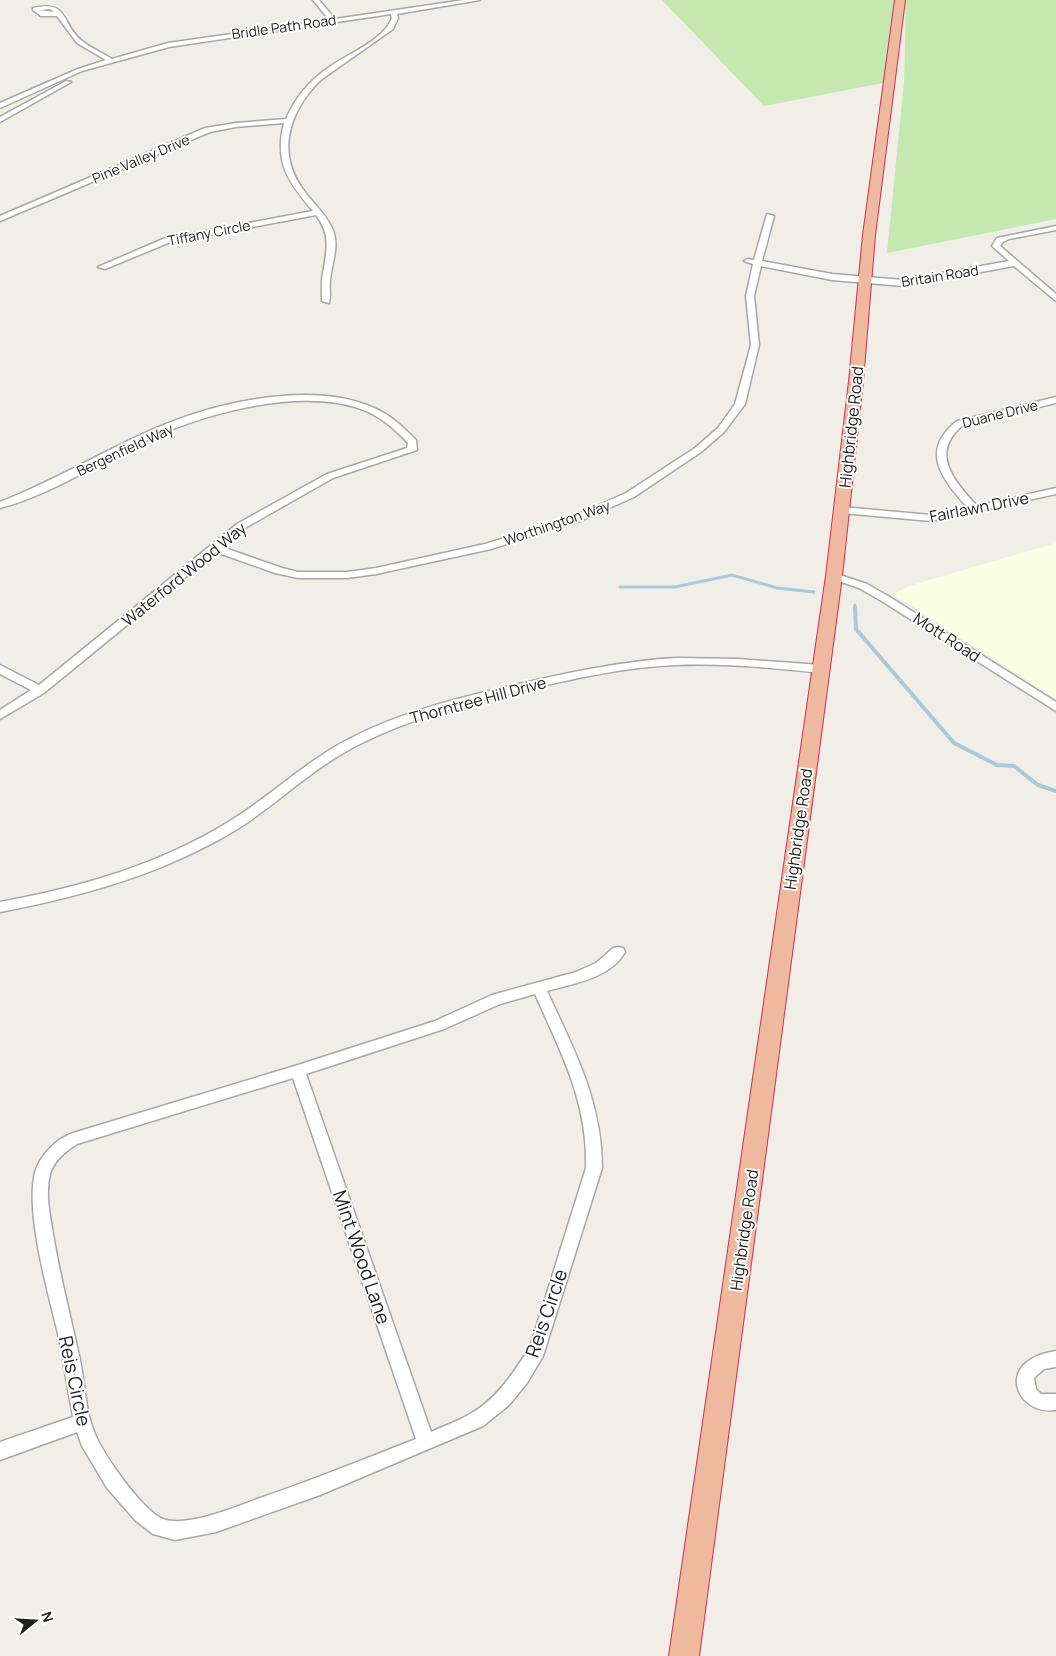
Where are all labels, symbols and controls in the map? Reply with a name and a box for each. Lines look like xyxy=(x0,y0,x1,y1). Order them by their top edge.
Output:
street label: Bridle Path Road xyxy=(230,10,337,43)
street label: Pine Valley Drive xyxy=(89,129,192,188)
street label: Tiffany Circle xyxy=(166,215,252,250)
street label: Britain Road xyxy=(900,260,980,291)
street label: Highbridge Road xyxy=(834,365,868,489)
street label: Duane Drive xyxy=(960,395,1040,432)
street label: Bergenfield Way xyxy=(74,419,177,480)
street label: Fairlawn Drive xyxy=(927,487,1031,527)
street label: Worthington Way xyxy=(501,495,613,550)
street label: Waterford Wood Way xyxy=(117,517,251,631)
street label: Mott Road xyxy=(909,607,985,667)
street label: Thorntree Hill Drive xyxy=(407,671,549,729)
street label: Highbridge Road xyxy=(779,767,817,891)
street label: Highbridge Road xyxy=(725,1168,763,1292)
street label: Mint Wood Lane xyxy=(327,1187,397,1327)
street label: Reis Circle xyxy=(519,1265,573,1361)
street label: Reis Circle xyxy=(53,1333,97,1429)
north arrow xyxy=(10,1596,60,1646)
text: N xyxy=(37,1609,58,1625)

